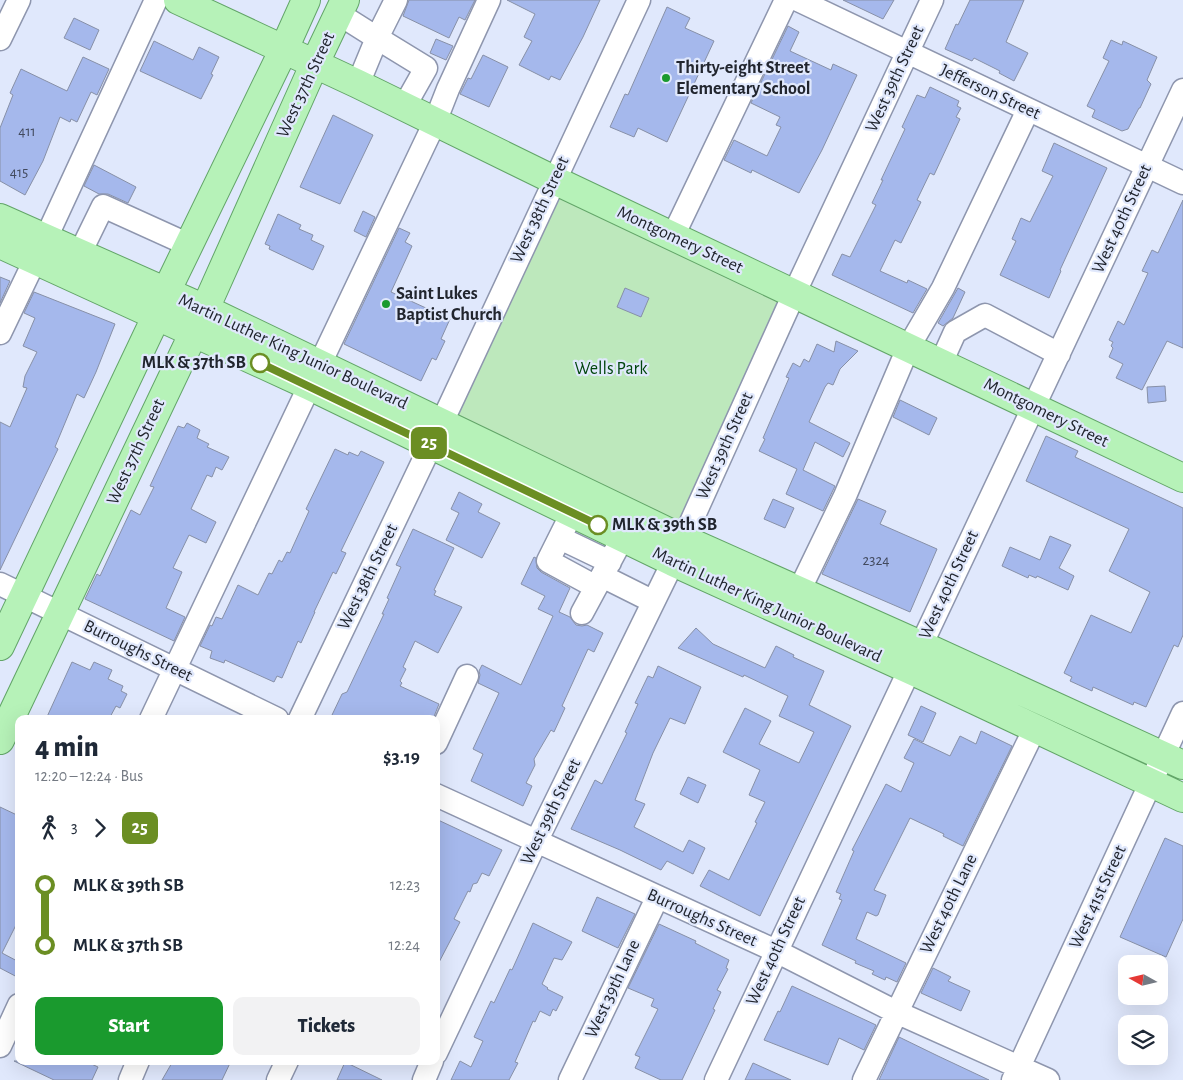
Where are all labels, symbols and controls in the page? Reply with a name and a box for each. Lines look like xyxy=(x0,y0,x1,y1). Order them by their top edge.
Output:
street label: West 39th Street xyxy=(862,23,928,135)
street label: West 37th Street xyxy=(274,29,338,141)
place label: Thirty-eight Street Elementary School xyxy=(676,59,811,98)
street label: Jefferson Street xyxy=(937,61,1043,123)
marker: Thirty-eight Street Elementary School xyxy=(660,72,672,84)
house number: 411 xyxy=(18,124,36,139)
street label: West 38th Street xyxy=(507,154,573,266)
street label: West 40th Street xyxy=(1089,162,1155,276)
house number: 415 xyxy=(10,165,28,180)
street label: Montgomery Street xyxy=(614,203,746,277)
place label: Saint Lukes Baptist Church xyxy=(396,285,502,324)
street label: Martin Luther King Junior Boulevard xyxy=(176,291,410,413)
marker: Saint Lukes Baptist Church xyxy=(380,298,392,310)
marker: MLK & 37th SB xyxy=(250,353,270,373)
place label: MLK & 37th SB xyxy=(142,354,246,372)
park label: Wells Park xyxy=(574,360,648,378)
street label: Montgomery Street xyxy=(981,375,1111,451)
street label: West 39th Street xyxy=(693,389,757,502)
street label: West 37th Street xyxy=(104,396,168,508)
line badge: 25 xyxy=(406,427,452,459)
text: 25 xyxy=(421,434,437,452)
marker: MLK & 39th SB xyxy=(588,515,608,535)
place label: MLK & 39th SB xyxy=(612,516,717,534)
street label: West 38th Street xyxy=(335,521,401,633)
street label: West 40th Street xyxy=(916,528,982,642)
street label: Martin Luther King Junior Boulevard xyxy=(650,544,884,666)
house number: 2324 xyxy=(862,553,890,568)
street label: Burroughs Street xyxy=(81,617,195,685)
text: 4 min xyxy=(35,734,99,762)
text: $3.19 xyxy=(383,748,420,767)
street label: West 39th Street xyxy=(518,756,584,868)
text: 12:20 – 12:24 · Bus xyxy=(35,768,143,784)
icon: walk xyxy=(35,814,63,842)
icon: forward xyxy=(86,814,114,842)
text: 3 xyxy=(71,819,78,835)
text: 25 xyxy=(132,819,148,837)
street label: West 41st Street xyxy=(1066,842,1130,951)
street label: West 40th Lane xyxy=(917,851,981,957)
text: MLK & 39th SB xyxy=(73,876,184,895)
text: 12:23 xyxy=(390,877,420,893)
street label: Burroughs Street xyxy=(644,886,760,950)
street label: West 40th Street xyxy=(743,894,809,1008)
text: MLK & 37th SB xyxy=(73,936,183,955)
text: 12:24 xyxy=(389,937,420,953)
street label: West 39th Lane xyxy=(582,937,644,1041)
north arrow xyxy=(1118,955,1168,1005)
map controls xyxy=(1118,955,1168,1065)
button: Start xyxy=(35,997,223,1055)
button: Tickets xyxy=(233,997,420,1055)
button: layers xyxy=(1118,1015,1168,1065)

